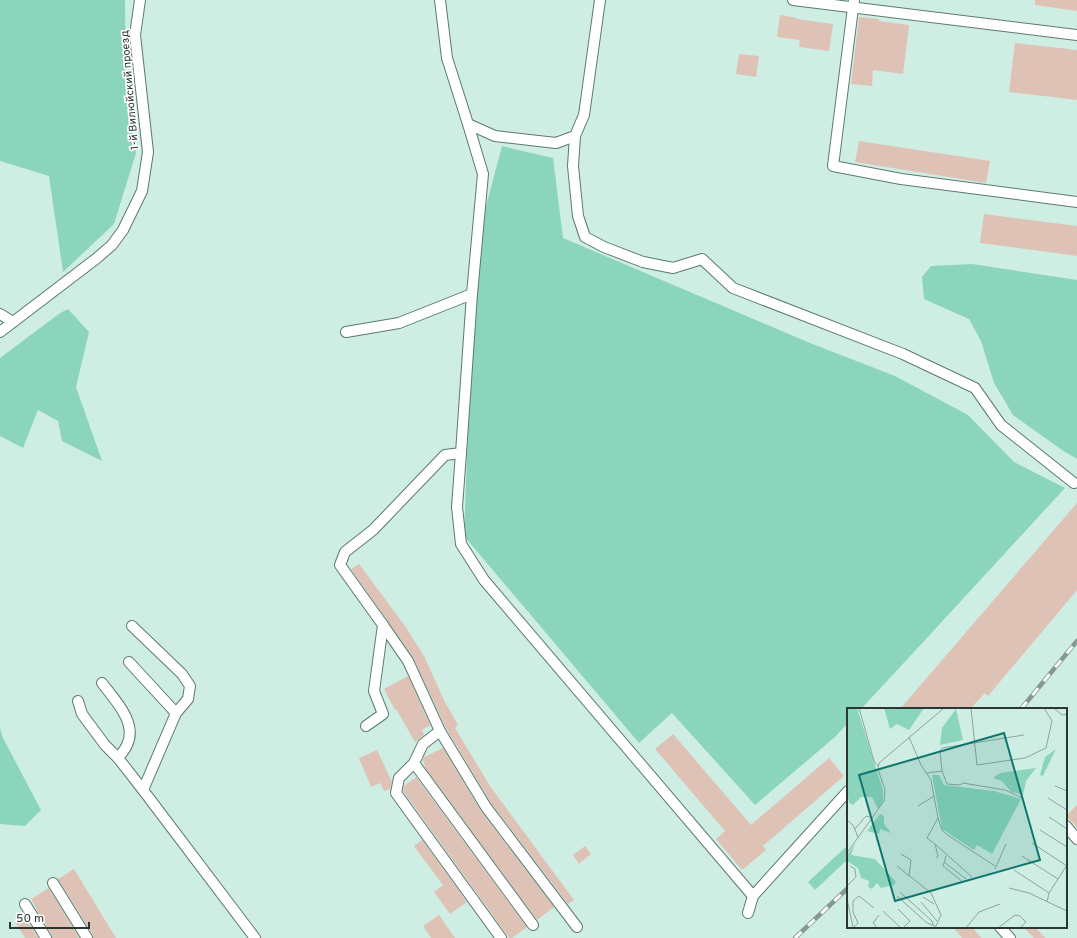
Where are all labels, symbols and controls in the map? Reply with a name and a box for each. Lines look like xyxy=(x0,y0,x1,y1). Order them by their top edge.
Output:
street label: 1-й Вилюйский проезд xyxy=(118,30,142,150)
inset map xyxy=(847,708,1067,928)
scale bar xyxy=(10,904,89,930)
text: 50 m xyxy=(16,911,44,927)

